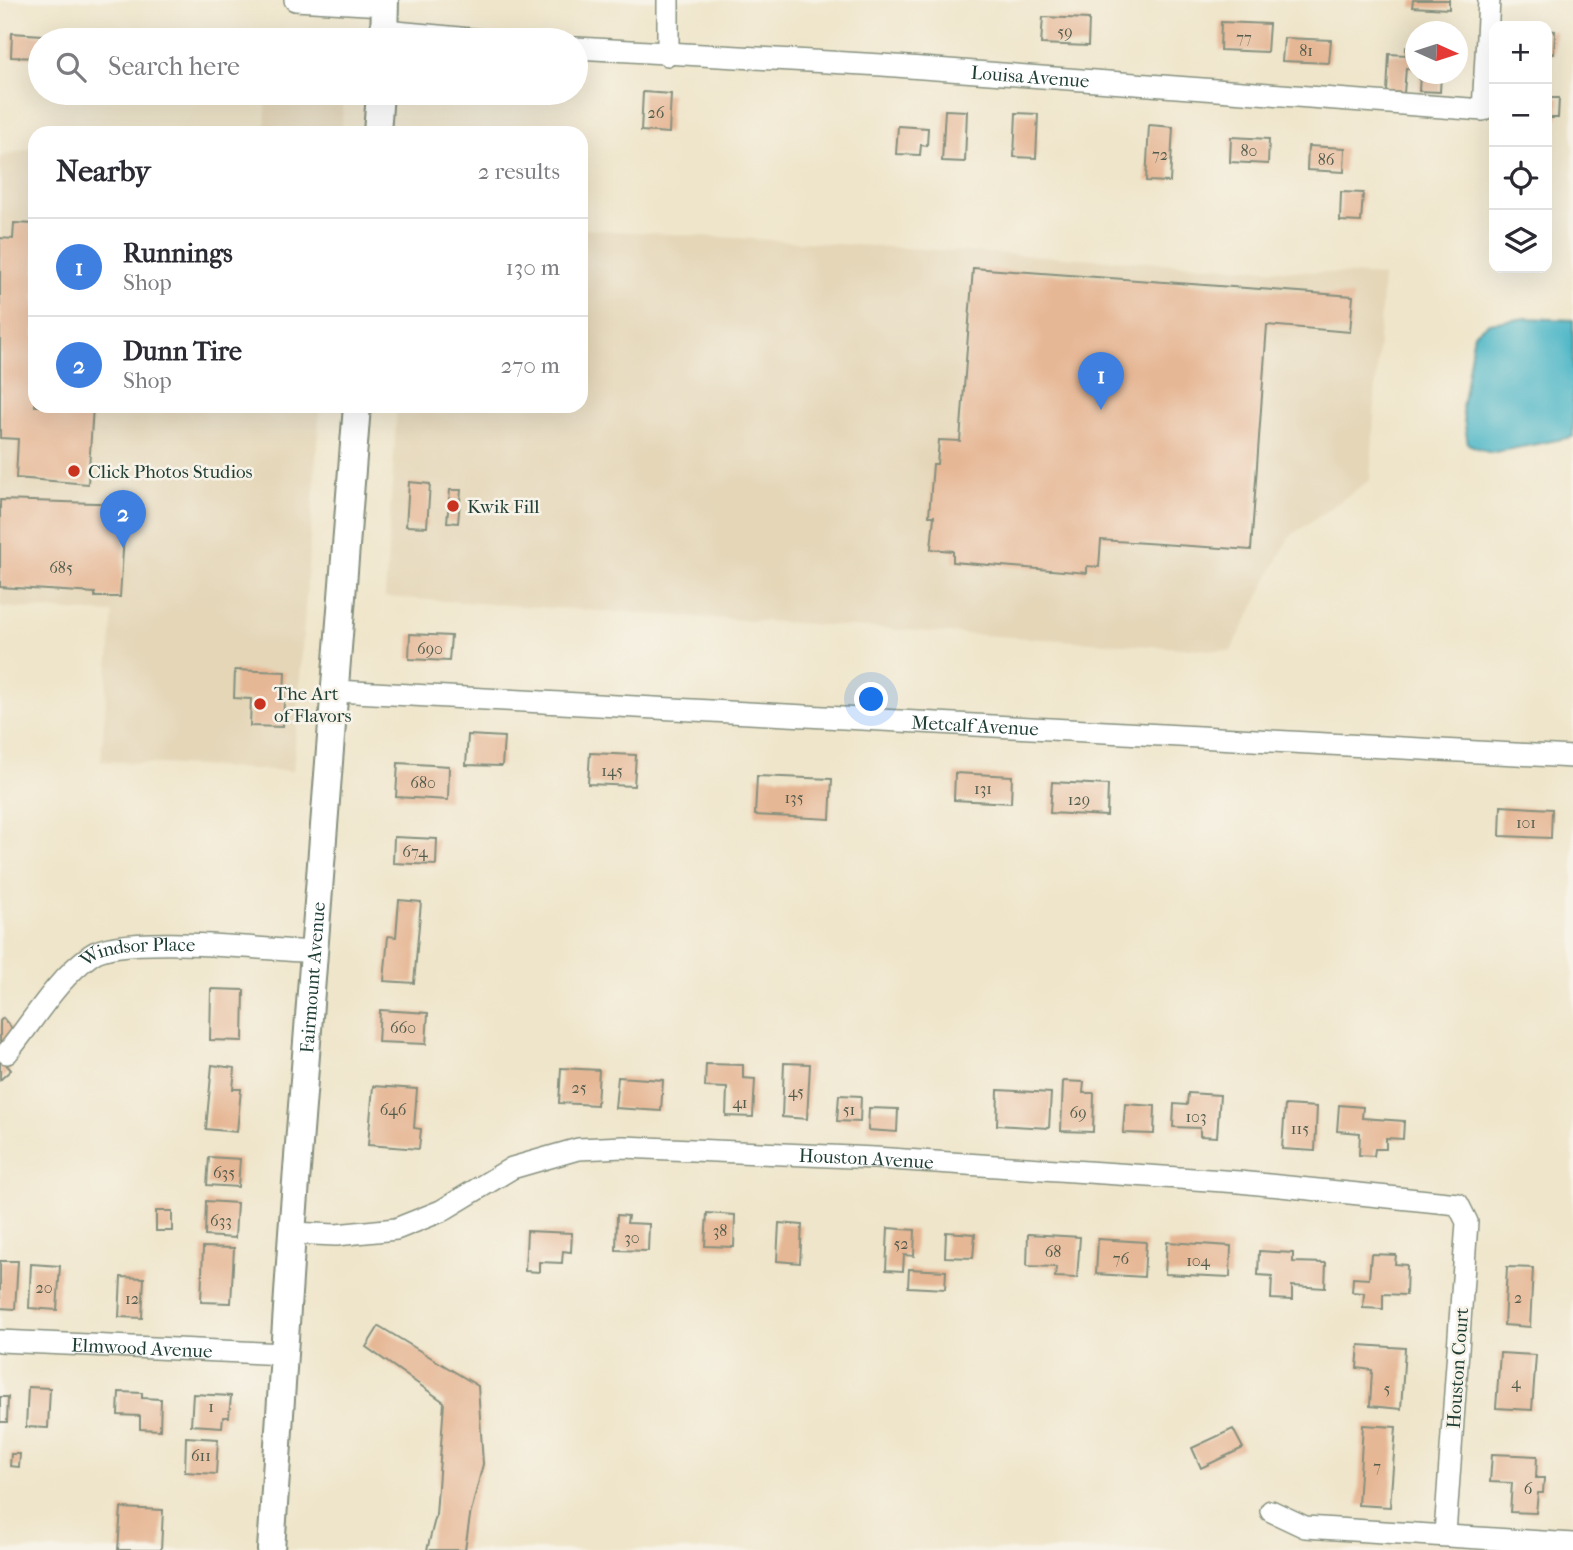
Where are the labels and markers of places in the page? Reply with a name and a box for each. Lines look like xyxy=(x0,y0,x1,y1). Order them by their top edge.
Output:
pin: 1 xyxy=(1078,352,1124,410)
place label: Click Photos Studios xyxy=(88,461,253,483)
marker: Click Photos Studios xyxy=(66,463,82,479)
pin: 2 xyxy=(100,490,146,548)
place label: Kwik Fill xyxy=(467,496,540,518)
marker: Kwik Fill xyxy=(445,498,461,514)
place label: The Art of Flavors xyxy=(274,683,352,727)
marker: The Art of Flavors xyxy=(252,696,268,712)

